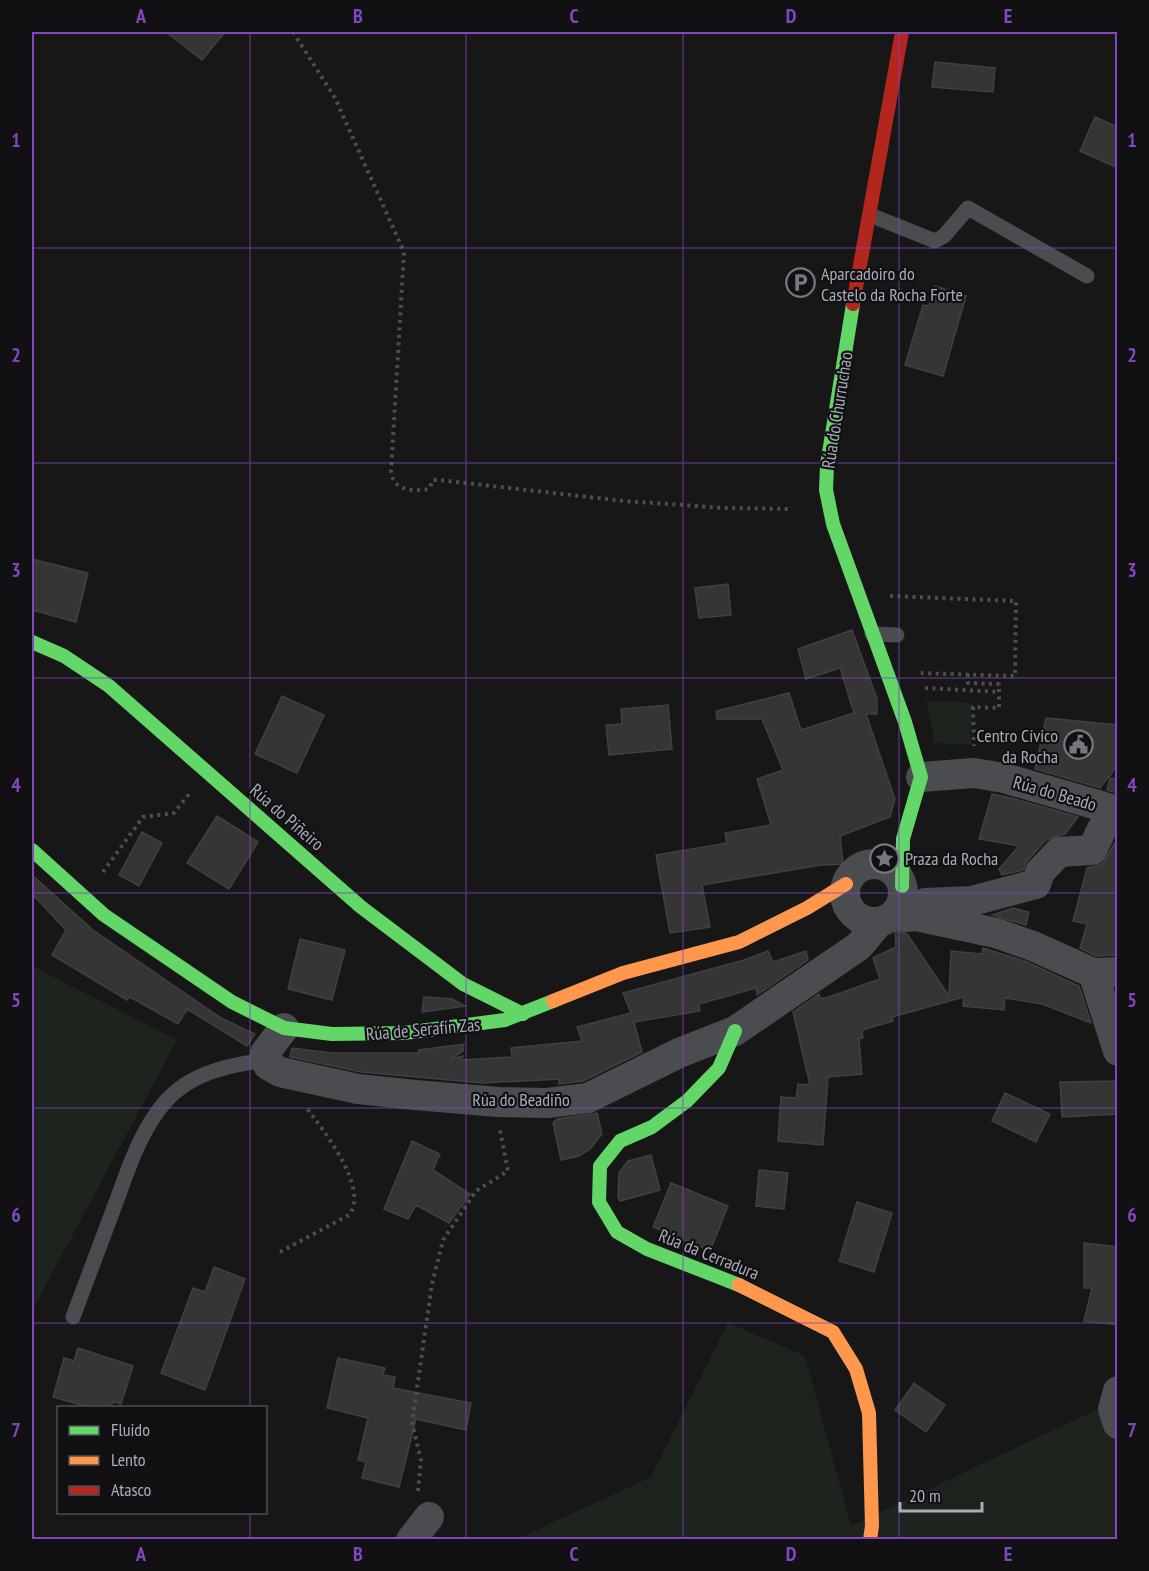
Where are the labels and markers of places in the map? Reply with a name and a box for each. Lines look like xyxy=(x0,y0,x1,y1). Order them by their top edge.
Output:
place label: Aparcadoiro do Castelo da Rocha Forte xyxy=(821,262,963,306)
parking icon: Aparcadoiro do Castelo da Rocha Forte xyxy=(784,267,816,299)
place label: Centro Cívico da Rocha xyxy=(977,724,1058,768)
public building icon: Centro Cívico da Rocha xyxy=(1063,729,1095,761)
place icon: Praza da Rocha xyxy=(868,842,900,874)
place label: Praza da Rocha xyxy=(905,847,998,870)

